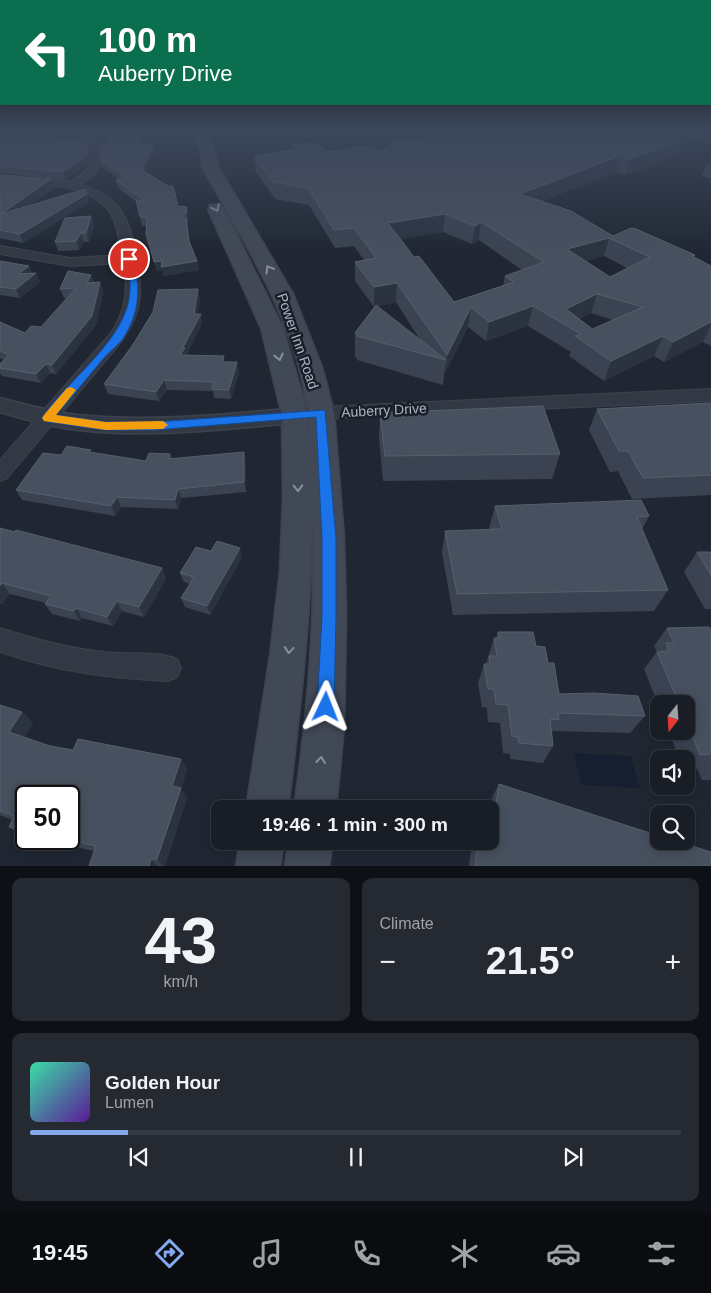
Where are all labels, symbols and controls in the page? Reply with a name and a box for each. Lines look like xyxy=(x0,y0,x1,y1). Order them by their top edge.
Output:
icon: left xyxy=(15,20,80,85)
text: 100 m xyxy=(98,20,197,59)
text: Auberry Drive xyxy=(98,61,232,86)
one-way arrow xyxy=(210,203,220,212)
pin xyxy=(108,238,150,280)
icon: arrive xyxy=(115,245,143,273)
one-way arrow xyxy=(266,265,276,274)
street label: Power Inn Road xyxy=(274,291,322,391)
one-way arrow xyxy=(273,353,284,362)
street label: Auberry Drive xyxy=(341,400,427,420)
one-way arrow xyxy=(293,484,303,492)
one-way arrow xyxy=(283,646,294,654)
position arrow xyxy=(299,680,351,732)
north arrow xyxy=(650,695,695,740)
map controls xyxy=(650,695,695,850)
button: sound xyxy=(650,750,695,795)
one-way arrow xyxy=(315,756,326,764)
speed limit sign: 50 xyxy=(15,785,80,850)
button: search xyxy=(650,805,695,850)
text: 19:46 · 1 min · 300 m xyxy=(262,814,448,835)
text: 43 xyxy=(145,904,217,977)
text: Climate xyxy=(380,915,434,932)
text: 21.5° xyxy=(486,940,575,982)
text: − xyxy=(380,946,396,977)
text: + xyxy=(665,946,681,977)
text: km/h xyxy=(163,973,198,990)
text: Golden Hour xyxy=(105,1072,220,1093)
text: Lumen xyxy=(105,1094,154,1111)
icon: previous xyxy=(125,1143,153,1171)
icon: pause xyxy=(342,1143,370,1171)
icon: next xyxy=(559,1143,587,1171)
icon: directions xyxy=(152,1236,187,1271)
icon: music xyxy=(250,1236,285,1271)
icon: phone xyxy=(349,1236,384,1271)
icon: climate xyxy=(447,1236,482,1271)
icon: car xyxy=(546,1236,581,1271)
icon: filters xyxy=(644,1236,679,1271)
text: 19:45 xyxy=(32,1240,88,1265)

